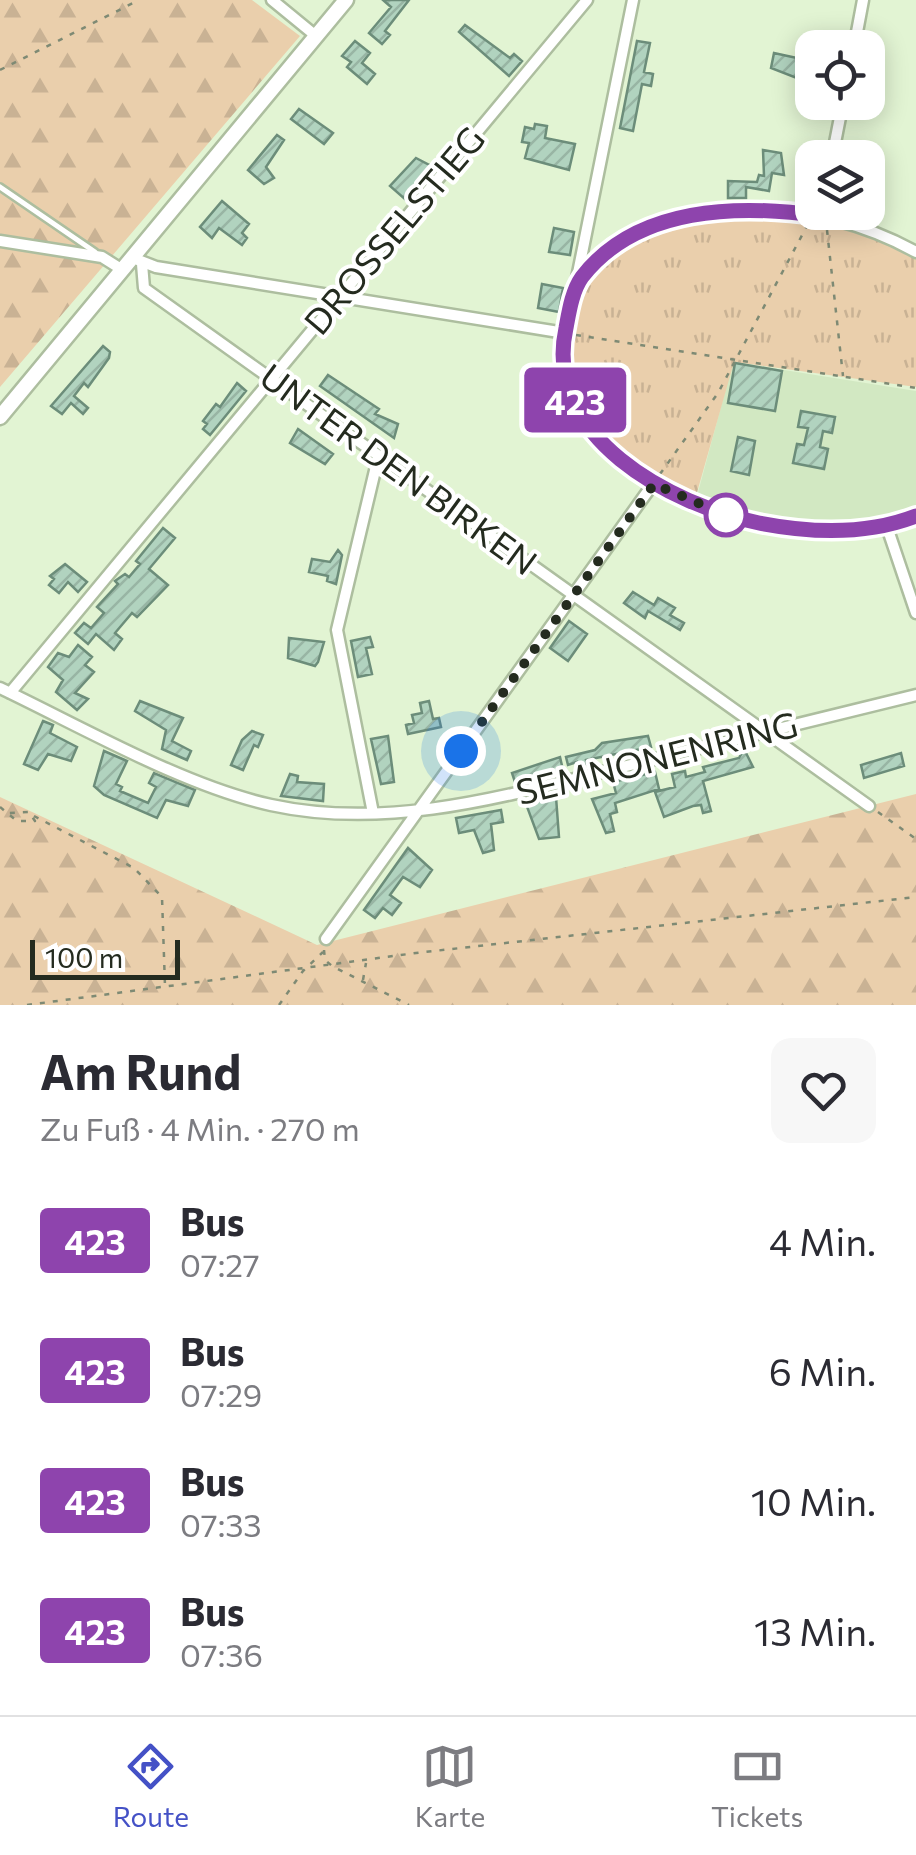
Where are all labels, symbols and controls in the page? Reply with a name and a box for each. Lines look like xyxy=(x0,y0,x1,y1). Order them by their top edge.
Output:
map controls xyxy=(795,30,885,230)
button: locate xyxy=(795,30,885,120)
street label: DROSSELSTIEG xyxy=(294,117,492,342)
button: layers xyxy=(795,140,885,230)
street label: UNTER DEN BIRKEN xyxy=(253,353,546,583)
line badge: 423 xyxy=(518,368,632,432)
text: 423 xyxy=(544,379,606,422)
unlabelled marker xyxy=(705,494,747,536)
street label: SEMNONENRING xyxy=(511,701,802,812)
your location xyxy=(436,726,486,776)
scale bar xyxy=(30,935,180,980)
text: 100 m xyxy=(45,940,123,974)
button: heart xyxy=(771,1038,876,1143)
text: Am Rund xyxy=(40,1041,241,1100)
text: Zu Fuß · 4 Min. · 270 m xyxy=(40,1108,360,1148)
text: Bus xyxy=(180,1197,245,1244)
text: 4 Min. xyxy=(769,1217,876,1264)
text: 423 xyxy=(64,1219,126,1262)
text: 07:27 xyxy=(180,1244,260,1284)
text: Bus xyxy=(180,1327,245,1374)
text: 6 Min. xyxy=(769,1347,876,1394)
text: 423 xyxy=(64,1349,126,1392)
text: 07:29 xyxy=(180,1374,262,1414)
text: Bus xyxy=(180,1457,245,1504)
text: 10 Min. xyxy=(751,1477,876,1524)
text: 423 xyxy=(64,1479,126,1522)
text: 07:33 xyxy=(180,1504,262,1544)
text: Bus xyxy=(180,1587,245,1634)
text: 13 Min. xyxy=(754,1607,876,1654)
text: 423 xyxy=(64,1609,126,1652)
text: 07:36 xyxy=(180,1634,263,1674)
tab: Route xyxy=(113,1739,189,1833)
tab: Karte xyxy=(415,1739,485,1833)
tab: Tickets xyxy=(711,1739,803,1833)

